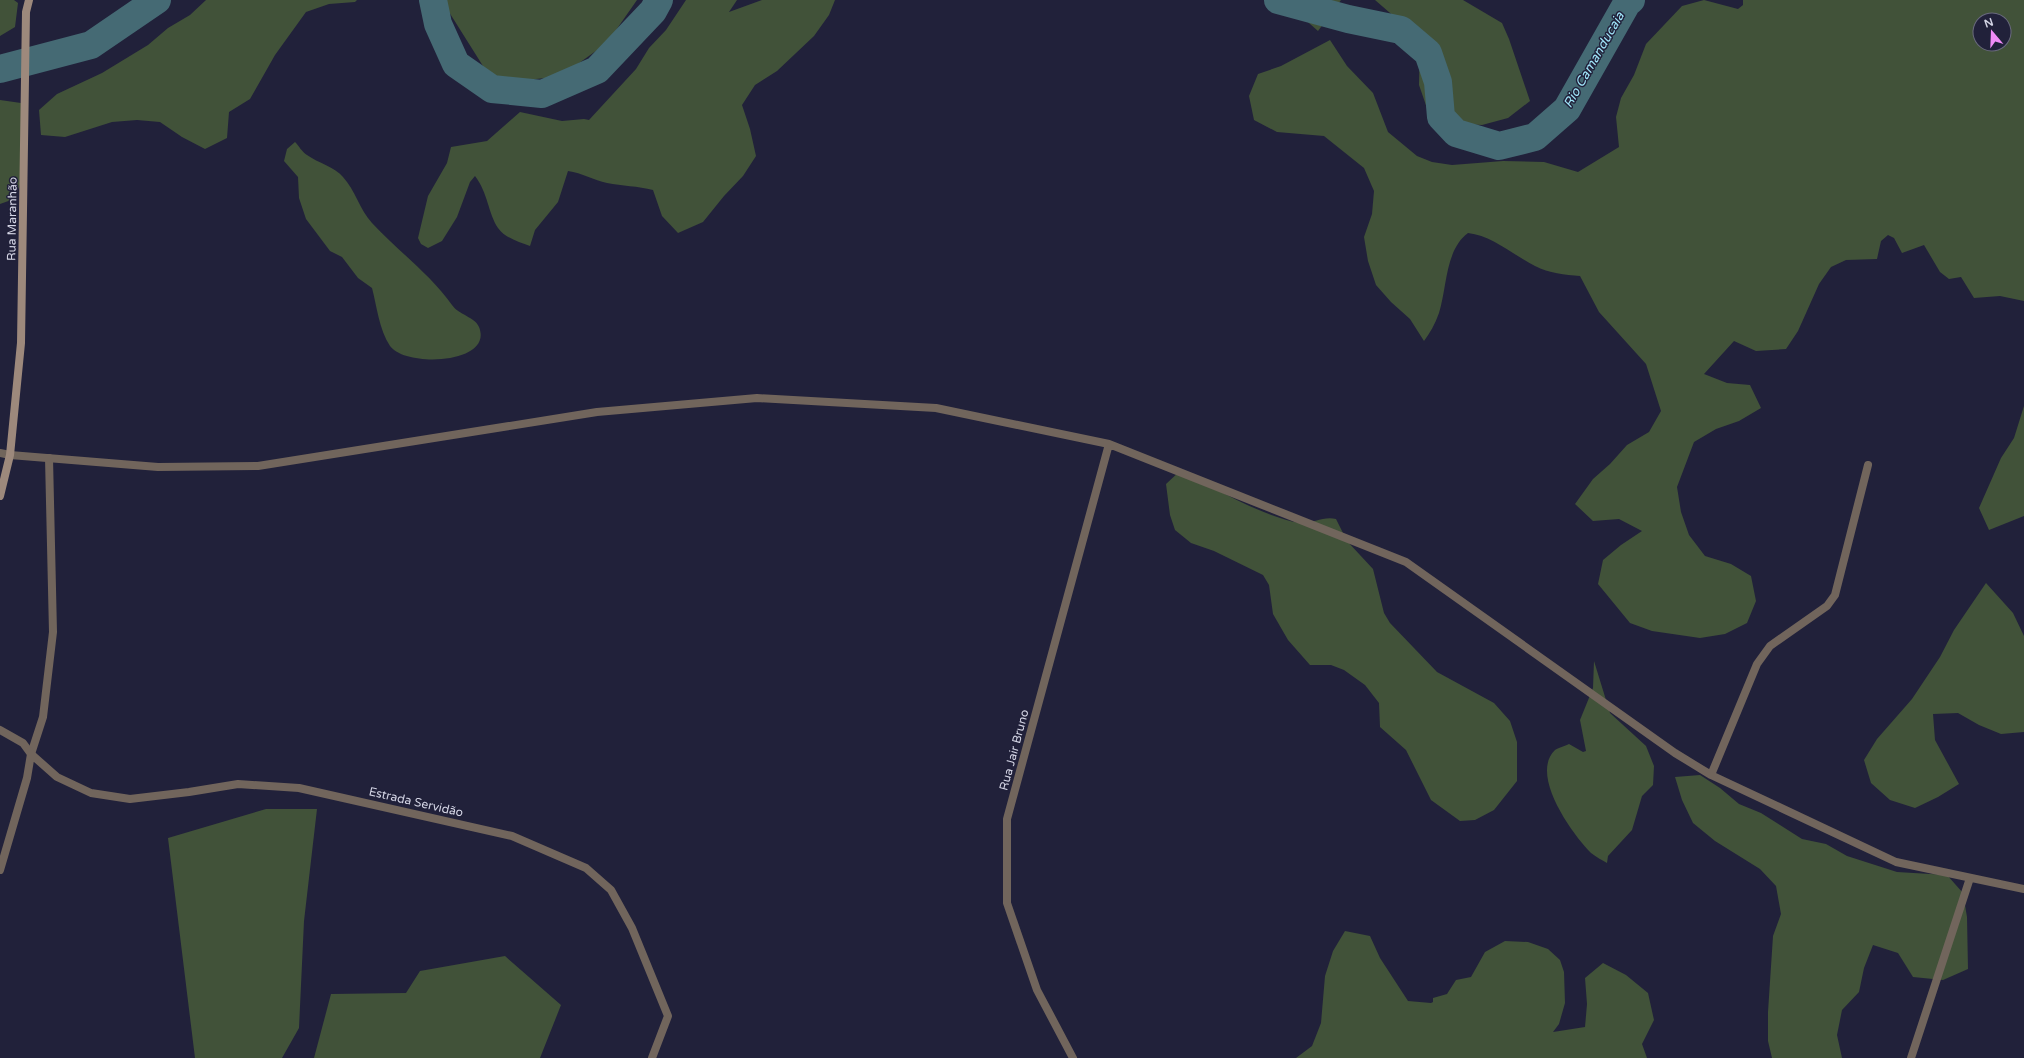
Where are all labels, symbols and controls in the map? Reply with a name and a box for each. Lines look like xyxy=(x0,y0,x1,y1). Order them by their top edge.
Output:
water label: Rio Camanducaia xyxy=(1560,9,1628,111)
north arrow xyxy=(1972,12,2012,52)
text: N xyxy=(1983,15,1995,31)
street label: Rua Maranhão xyxy=(4,177,20,261)
street label: Rua Jair Bruno xyxy=(996,708,1032,792)
street label: Estrada Servidão xyxy=(367,784,465,820)

